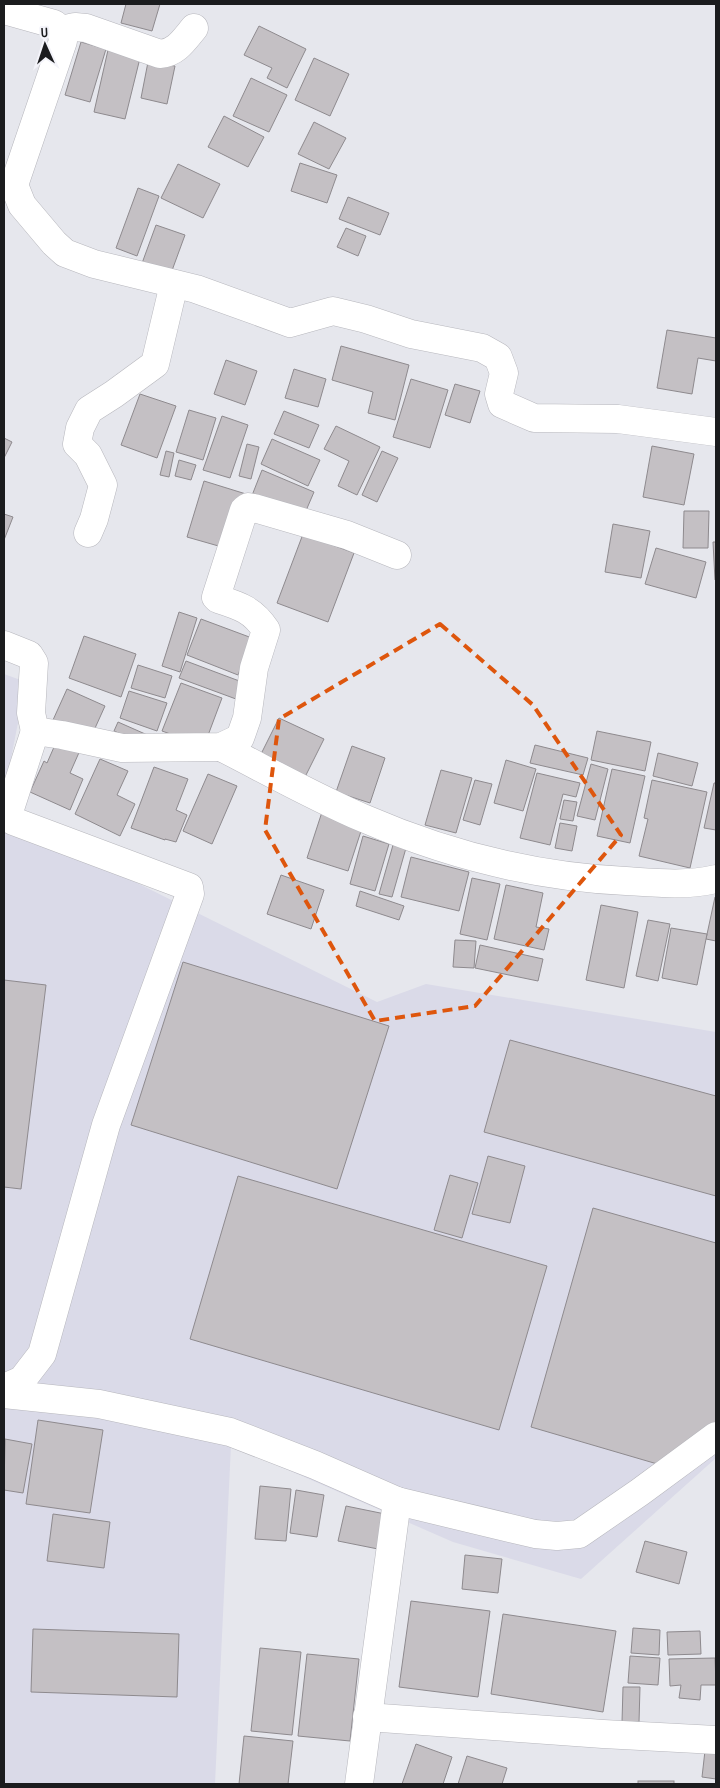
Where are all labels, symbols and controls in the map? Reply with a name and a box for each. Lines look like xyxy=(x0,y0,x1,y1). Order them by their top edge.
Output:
north arrow xyxy=(20,20,70,70)
text: U xyxy=(40,24,48,41)

